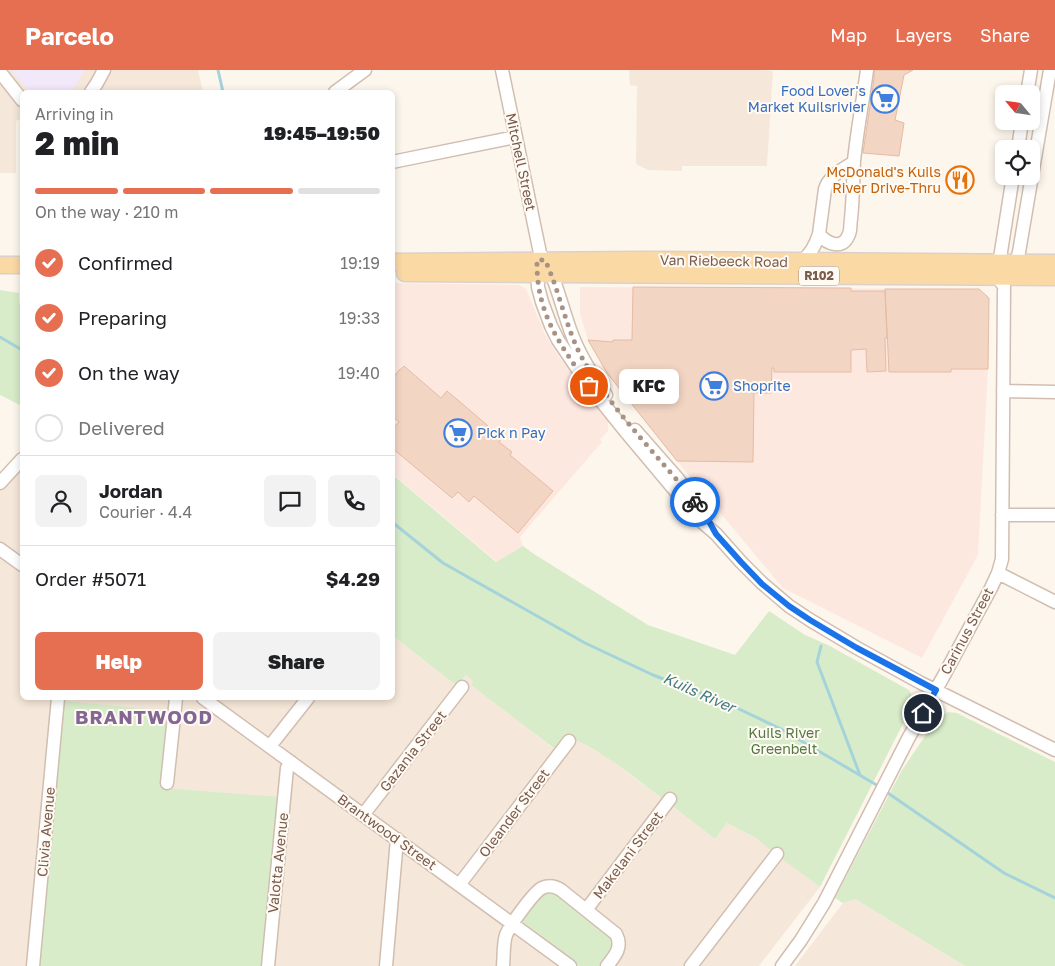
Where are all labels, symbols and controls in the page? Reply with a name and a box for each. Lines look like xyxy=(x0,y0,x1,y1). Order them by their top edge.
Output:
text: Parcelo xyxy=(25,21,114,50)
text: Map xyxy=(830,24,867,46)
text: Layers xyxy=(895,24,952,46)
text: Share xyxy=(980,24,1030,46)
place label: Food Lover's Market Kuilsrivier xyxy=(748,82,867,115)
supermarket icon: Food Lover's Market Kuilsrivier xyxy=(870,84,900,114)
north arrow xyxy=(995,85,1040,130)
map controls xyxy=(995,85,1040,185)
text: Arriving in xyxy=(35,104,114,124)
street label: Mitchell Street xyxy=(503,111,540,212)
text: 19:45–19:50 xyxy=(264,121,380,144)
text: 2 min xyxy=(35,124,119,162)
button: locate xyxy=(995,140,1040,185)
place label: McDonald's Kuils River Drive-Thru xyxy=(826,163,941,196)
restaurant icon: McDonald's Kuils River Drive-Thru xyxy=(945,165,975,195)
text: On the way · 210 m xyxy=(35,202,178,222)
icon: check xyxy=(35,249,63,277)
text: Confirmed xyxy=(78,251,173,274)
street label: Van Riebeeck Road xyxy=(660,251,788,270)
text: 19:19 xyxy=(340,253,380,273)
road number: R102 xyxy=(799,267,839,286)
icon: check xyxy=(35,304,63,332)
text: Preparing xyxy=(78,306,167,329)
text: 19:33 xyxy=(339,308,380,328)
icon: check xyxy=(35,359,63,387)
text: On the way xyxy=(78,361,180,384)
text: 19:40 xyxy=(338,363,380,383)
pin xyxy=(568,365,610,407)
callout: KFC xyxy=(619,368,679,404)
supermarket icon: Shoprite xyxy=(699,371,729,401)
icon: bag xyxy=(575,372,603,400)
text: KFC xyxy=(633,376,665,396)
place label: Shoprite xyxy=(733,377,791,394)
text: Delivered xyxy=(78,416,165,439)
supermarket icon: Pick n Pay xyxy=(443,418,473,448)
place label: Pick n Pay xyxy=(477,424,546,441)
button: person xyxy=(35,475,87,527)
button: chat xyxy=(264,475,316,527)
button: phone xyxy=(328,475,380,527)
courier xyxy=(670,477,720,527)
text: Jordan xyxy=(99,479,163,502)
icon: bike xyxy=(681,488,709,516)
text: Courier · 4.4 xyxy=(99,502,192,522)
text: Order #5071 xyxy=(35,567,146,590)
text: $4.29 xyxy=(326,567,380,590)
street label: Carinus Street xyxy=(936,584,997,677)
button: Help xyxy=(35,632,203,690)
button: Share xyxy=(213,632,380,690)
water label: Kuils River xyxy=(661,668,740,717)
pin xyxy=(902,692,944,734)
icon: home xyxy=(909,699,937,727)
district label: BRANTWOOD xyxy=(75,705,213,728)
street label: Gazania Street xyxy=(376,707,449,795)
park label: Kuils River Greenbelt xyxy=(748,724,820,757)
street label: Oleander Street xyxy=(475,765,552,860)
street label: Clivia Avenue xyxy=(33,786,58,878)
street label: Brantwood Street xyxy=(334,790,440,873)
street label: Makelani Street xyxy=(589,807,666,902)
street label: Valotta Avenue xyxy=(264,812,291,914)

